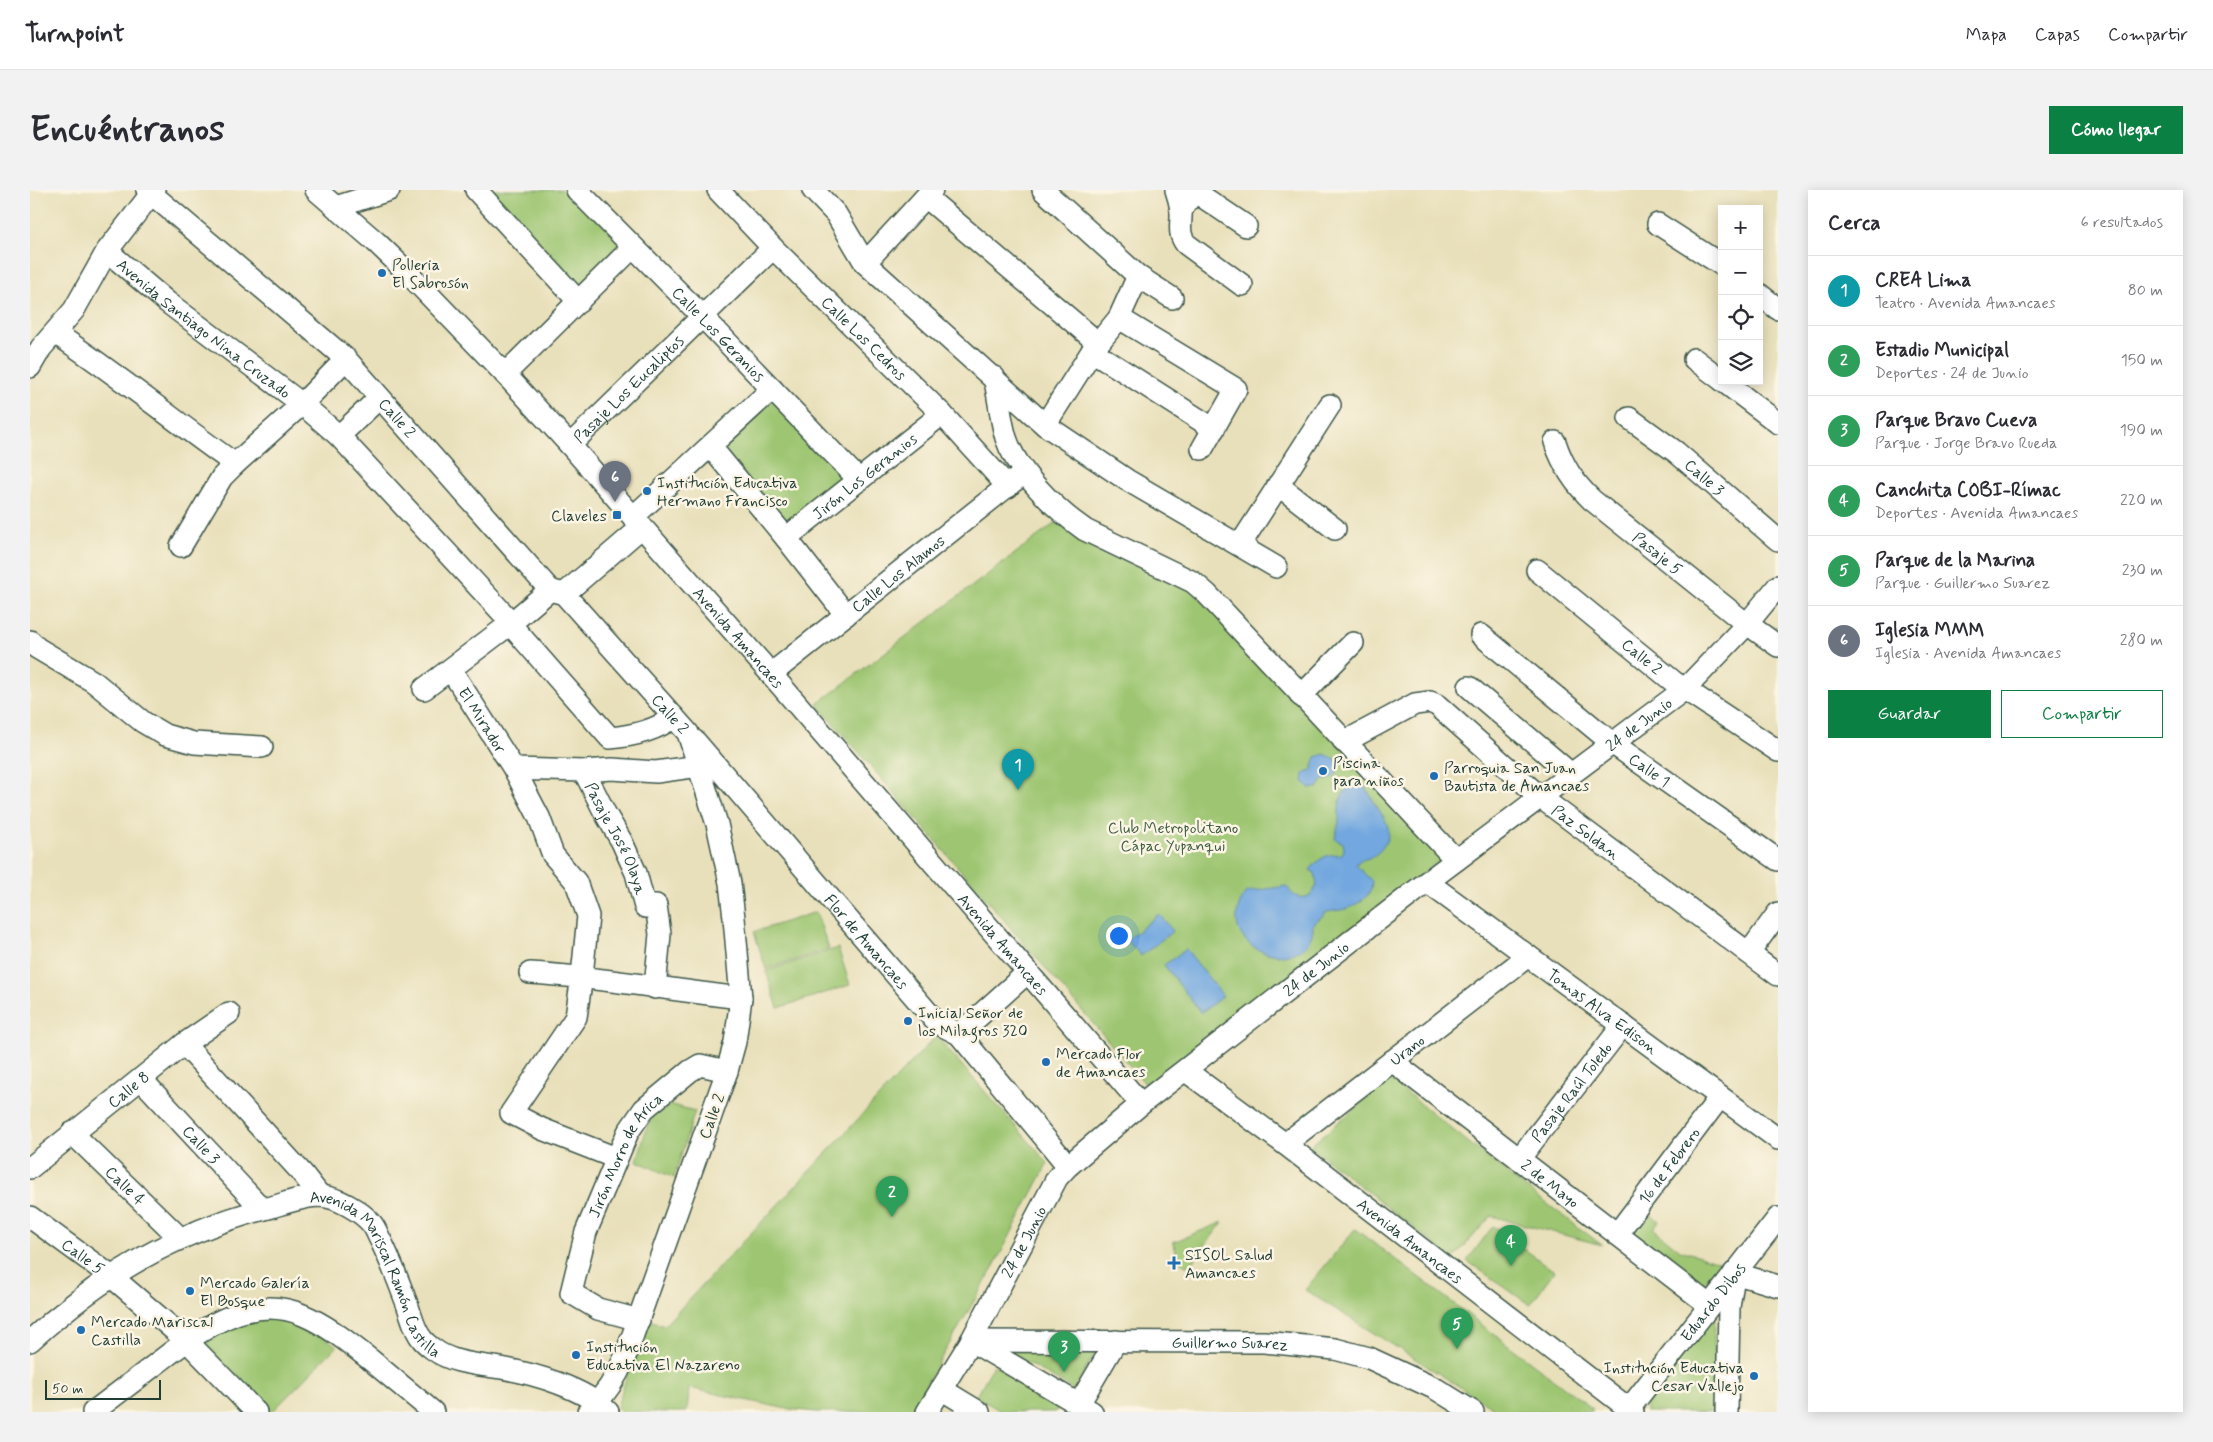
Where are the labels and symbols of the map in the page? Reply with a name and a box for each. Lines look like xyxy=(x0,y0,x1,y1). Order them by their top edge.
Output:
street label: Avenida Santiago Nina Cruzado xyxy=(112,255,295,404)
place label: Polleria El Sabrosón xyxy=(392,255,469,294)
marker: Polleria El Sabrosón xyxy=(376,267,388,279)
street label: Calle Los Geranios xyxy=(667,283,769,387)
street label: Calle Los Cedros xyxy=(816,292,910,385)
street label: Pasaje Los Eucaliptos xyxy=(569,331,689,448)
street label: Calle 2 xyxy=(373,394,420,443)
street label: Jirón Los Geranios xyxy=(809,429,922,525)
street label: Calle 3 xyxy=(1680,455,1728,501)
pin: 6 xyxy=(599,461,631,502)
place label: Institución Educativa Hermano Francisco xyxy=(657,473,797,512)
marker: Institución Educativa Hermano Francisco xyxy=(641,485,653,497)
place label: Claveles xyxy=(551,506,607,527)
marker: Claveles xyxy=(611,509,623,521)
street label: Pasaje 5 xyxy=(1628,528,1686,580)
street label: Calle Los Alamos xyxy=(848,531,950,618)
street label: Avenida Amancaes xyxy=(687,583,788,693)
street label: Calle 2 xyxy=(1617,634,1666,680)
street label: El Mirador xyxy=(453,684,510,758)
street label: Calle 2 xyxy=(646,690,693,739)
street label: 24 de Junio xyxy=(1602,693,1677,757)
pin: 1 xyxy=(1002,749,1034,790)
street label: Calle 1 xyxy=(1624,749,1674,793)
place label: Piscina para niños xyxy=(1333,753,1404,792)
place label: Parroquia San Juan Bautista de Amancaes xyxy=(1444,758,1589,797)
marker: Piscina para niños xyxy=(1317,765,1329,777)
marker: Parroquia San Juan Bautista de Amancaes xyxy=(1428,770,1440,782)
street label: Pasaje José Olaya xyxy=(579,779,650,898)
street label: Paz Soldan xyxy=(1547,800,1624,865)
park label: Club Metropolitano Cápac Yupanqui xyxy=(1108,818,1238,857)
street label: Avenida Amancaes xyxy=(952,889,1052,1000)
street label: Flor de Amancaes xyxy=(819,890,913,994)
your location xyxy=(1106,923,1132,949)
street label: 24 de Junio xyxy=(1279,937,1354,1002)
street label: Tomas Alva Edison xyxy=(1543,965,1662,1060)
place label: Inicial Señor de los Milagros 320 xyxy=(918,1003,1028,1043)
marker: Inicial Señor de los Milagros 320 xyxy=(902,1015,914,1027)
street label: Urano xyxy=(1386,1031,1430,1071)
street label: Pasaje Raúl Toledo xyxy=(1527,1039,1618,1147)
place label: Mercado Flor de Amancaes xyxy=(1056,1044,1146,1083)
marker: Mercado Flor de Amancaes xyxy=(1040,1056,1052,1068)
street label: Calle 8 xyxy=(104,1067,154,1113)
street label: Jirón Morro de Arica xyxy=(584,1089,668,1221)
street label: Calle 2 xyxy=(695,1091,730,1142)
street label: Calle 3 xyxy=(177,1121,224,1169)
street label: 16 de Febrero xyxy=(1634,1123,1706,1209)
street label: 2 de Mayo xyxy=(1516,1155,1583,1213)
street label: Calle 4 xyxy=(100,1162,149,1211)
pin: 2 xyxy=(876,1176,908,1217)
street label: Avenida Mariscal Ramón Castilla xyxy=(309,1187,444,1363)
street label: Avenida Amancaes xyxy=(1352,1194,1466,1289)
street label: 24 de Junio xyxy=(997,1203,1052,1282)
pin: 4 xyxy=(1495,1225,1527,1266)
street label: Calle 5 xyxy=(57,1234,108,1280)
place label: SISOL Salud Amancaes xyxy=(1185,1245,1273,1284)
marker: SISOL Salud Amancaes xyxy=(1167,1256,1181,1270)
street label: Eduardo Dibos xyxy=(1677,1259,1751,1346)
place label: Mercado Galería El Bosque xyxy=(200,1273,310,1312)
marker: Mercado Galería El Bosque xyxy=(184,1285,196,1297)
pin: 5 xyxy=(1441,1308,1473,1349)
place label: Mercado Mariscal Castilla xyxy=(91,1312,213,1351)
marker: Mercado Mariscal Castilla xyxy=(75,1324,87,1336)
pin: 3 xyxy=(1048,1331,1080,1372)
street label: Guillermo Suarez xyxy=(1172,1333,1290,1356)
place label: Institución Educativa El Nazareno xyxy=(586,1337,740,1376)
marker: Institución Educativa El Nazareno xyxy=(570,1349,582,1361)
place label: Institución Educativa Cesar Vallejo xyxy=(1604,1358,1744,1397)
marker: Institución Educativa Cesar Vallejo xyxy=(1748,1370,1760,1382)
scale bar xyxy=(45,1377,161,1400)

